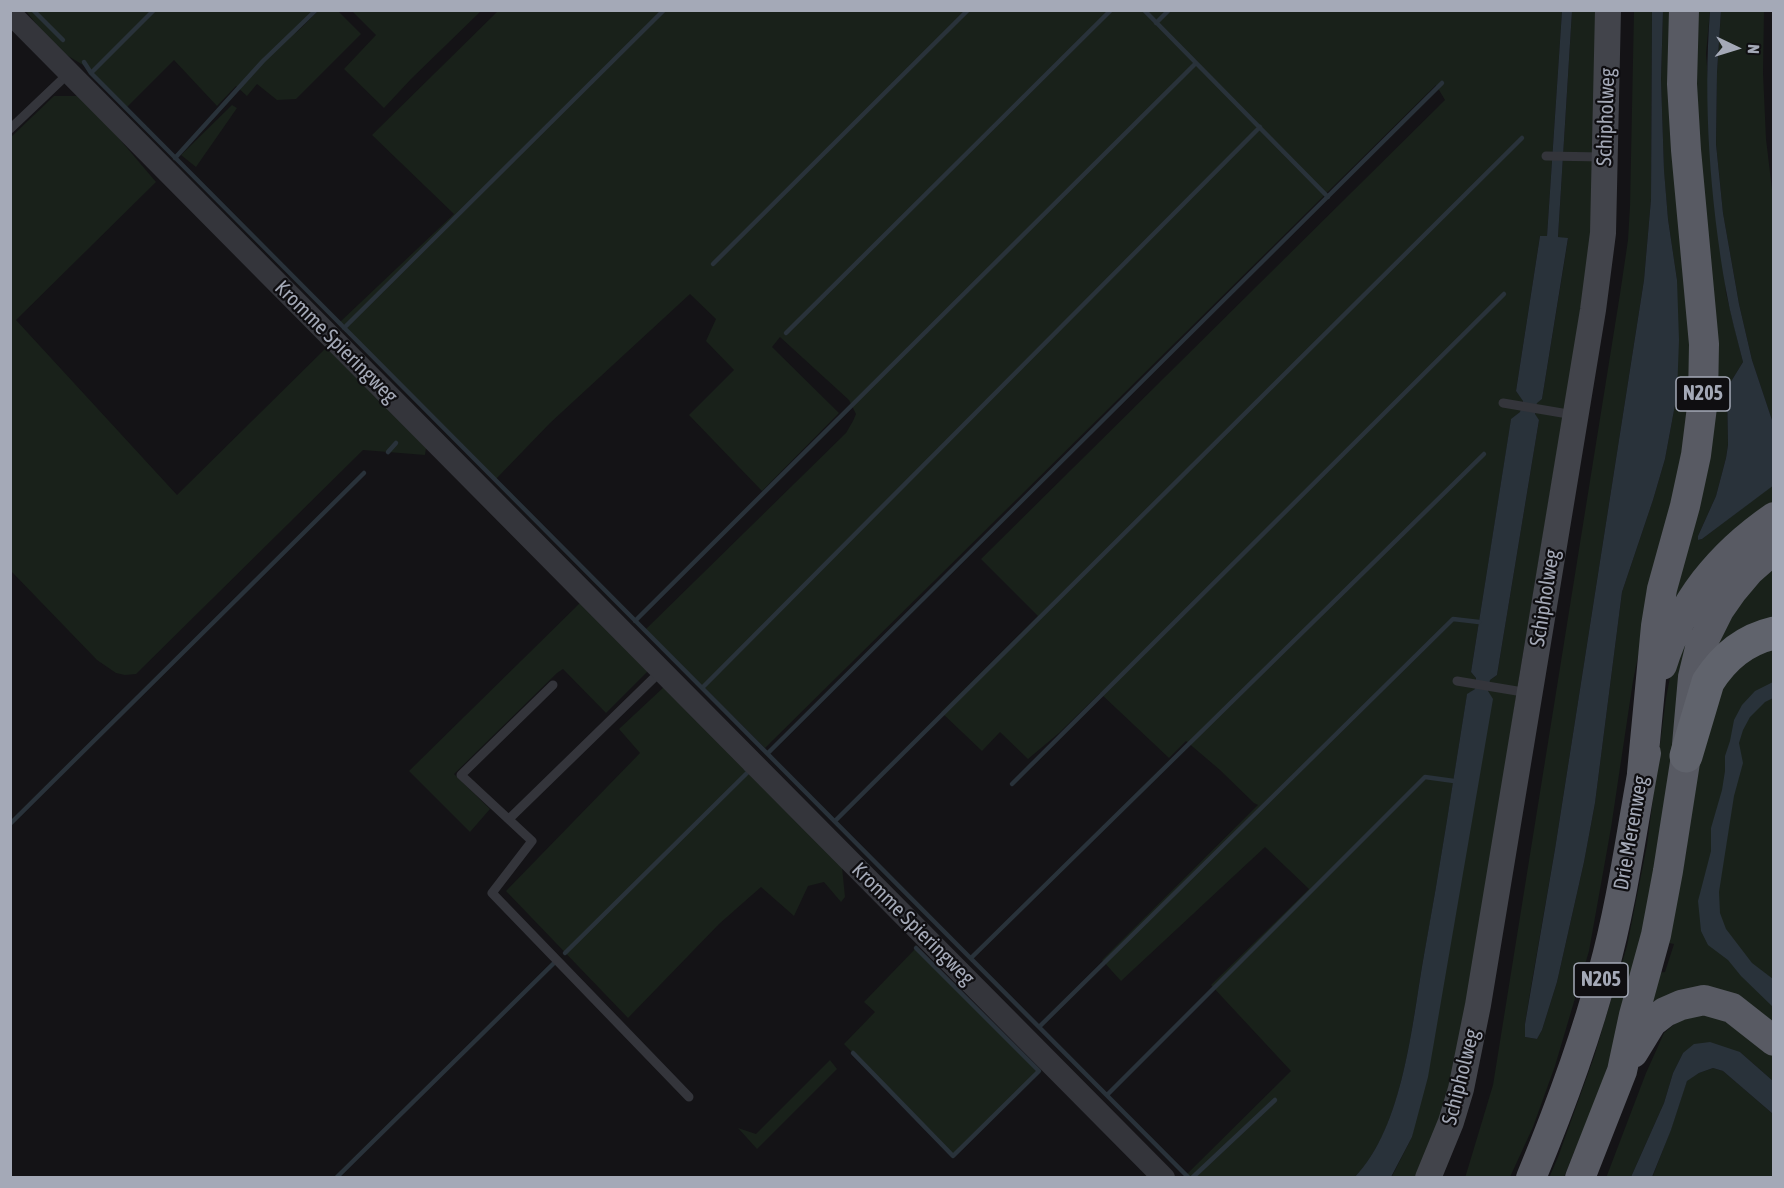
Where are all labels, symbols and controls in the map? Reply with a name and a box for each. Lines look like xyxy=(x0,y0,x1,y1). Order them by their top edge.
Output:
north arrow xyxy=(1706,18,1766,78)
text: N xyxy=(1745,44,1763,55)
street label: Schipholweg xyxy=(1592,68,1620,166)
street label: Kromme Spieringweg xyxy=(269,275,403,409)
road number: N205 xyxy=(1676,377,1730,411)
street label: Schipholweg xyxy=(1525,548,1565,648)
street label: Drie Merenweg xyxy=(1609,774,1653,892)
street label: Kromme Spieringweg xyxy=(846,857,980,991)
road number: N205 xyxy=(1574,963,1628,997)
street label: Schipholweg xyxy=(1437,1026,1485,1128)

